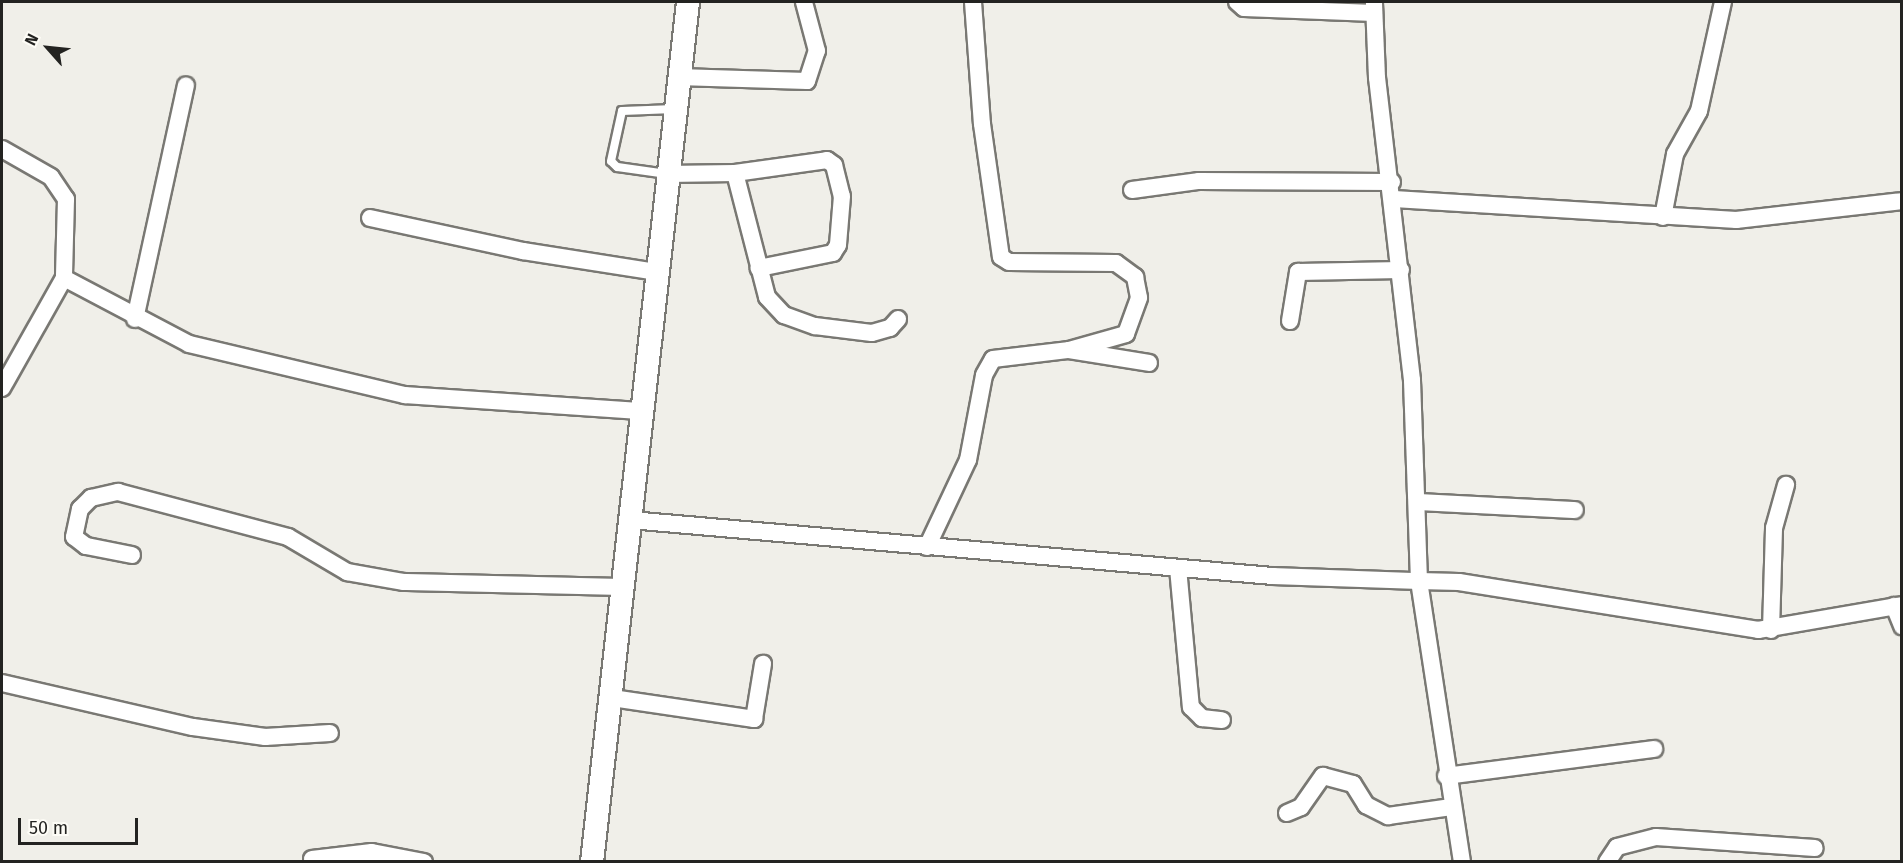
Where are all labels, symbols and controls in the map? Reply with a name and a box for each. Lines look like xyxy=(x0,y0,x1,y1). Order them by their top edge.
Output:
north arrow xyxy=(18,18,78,78)
text: N xyxy=(21,31,42,49)
scale bar xyxy=(21,806,141,844)
text: 50 m xyxy=(29,817,68,839)

